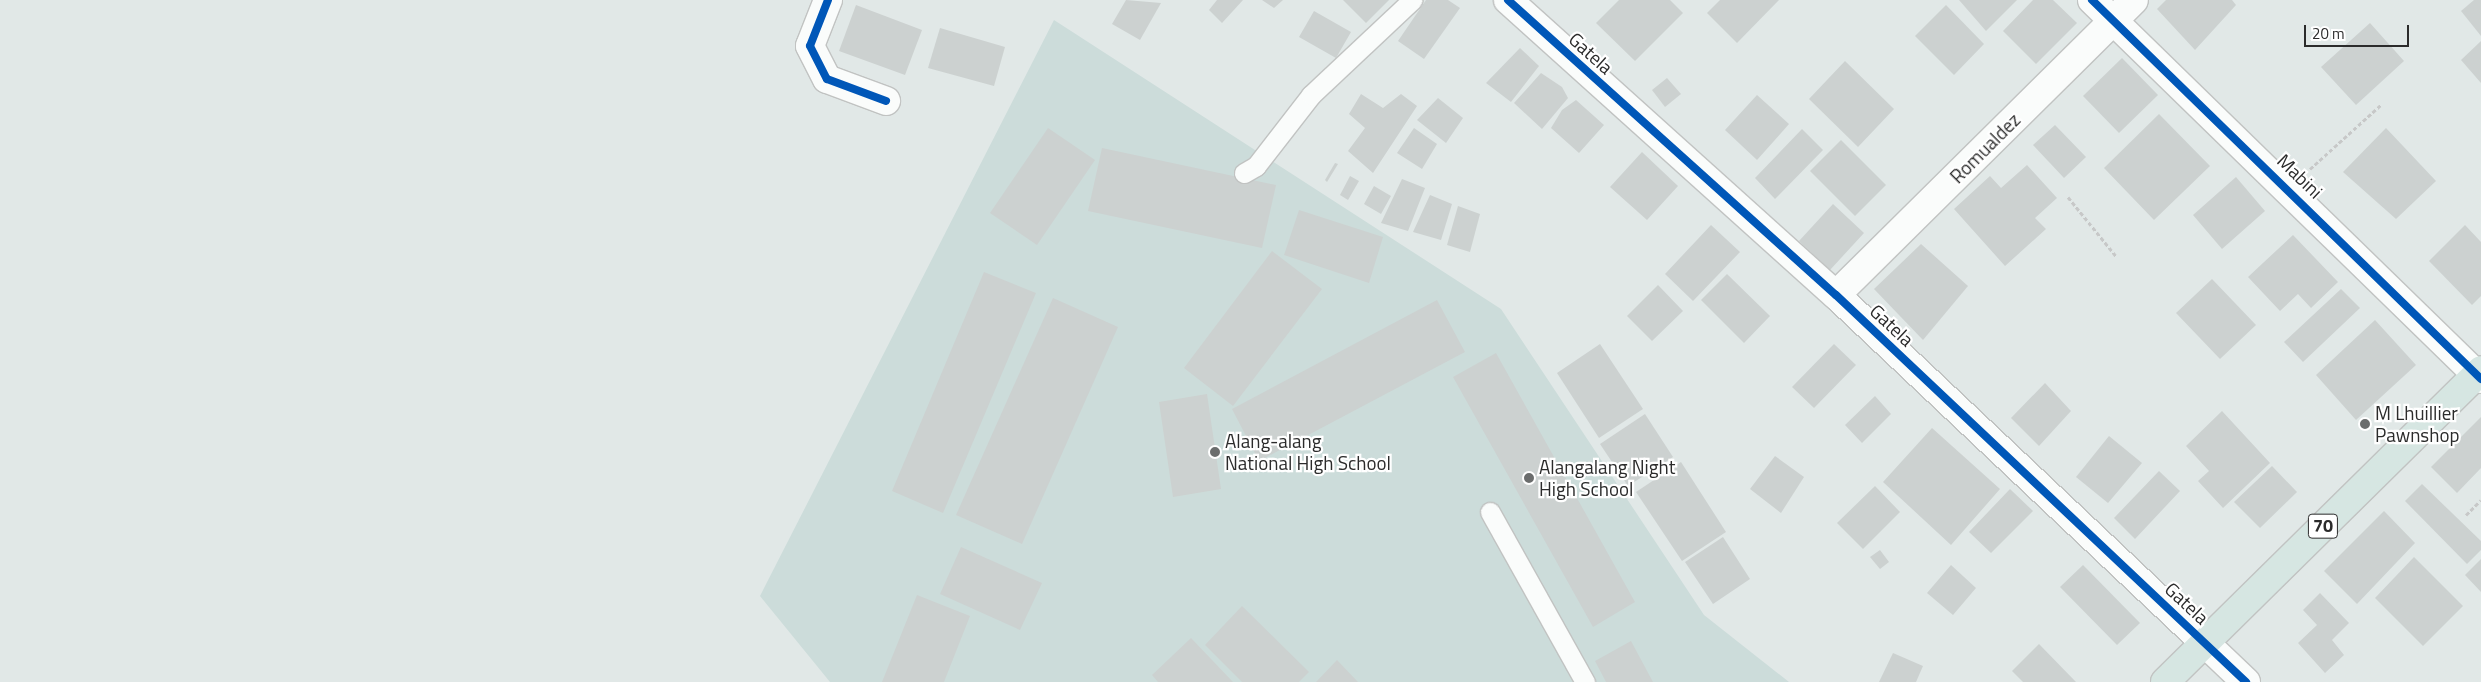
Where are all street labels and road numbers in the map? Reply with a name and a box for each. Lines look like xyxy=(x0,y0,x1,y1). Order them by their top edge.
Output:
street label: Gatela xyxy=(1564,27,1618,79)
street label: Romualdez xyxy=(1945,108,2025,188)
street label: Mabini xyxy=(2273,149,2327,203)
street label: Gatela xyxy=(1865,299,1919,351)
road number: 70 xyxy=(2307,511,2339,542)
street label: Gatela xyxy=(2160,577,2214,629)

